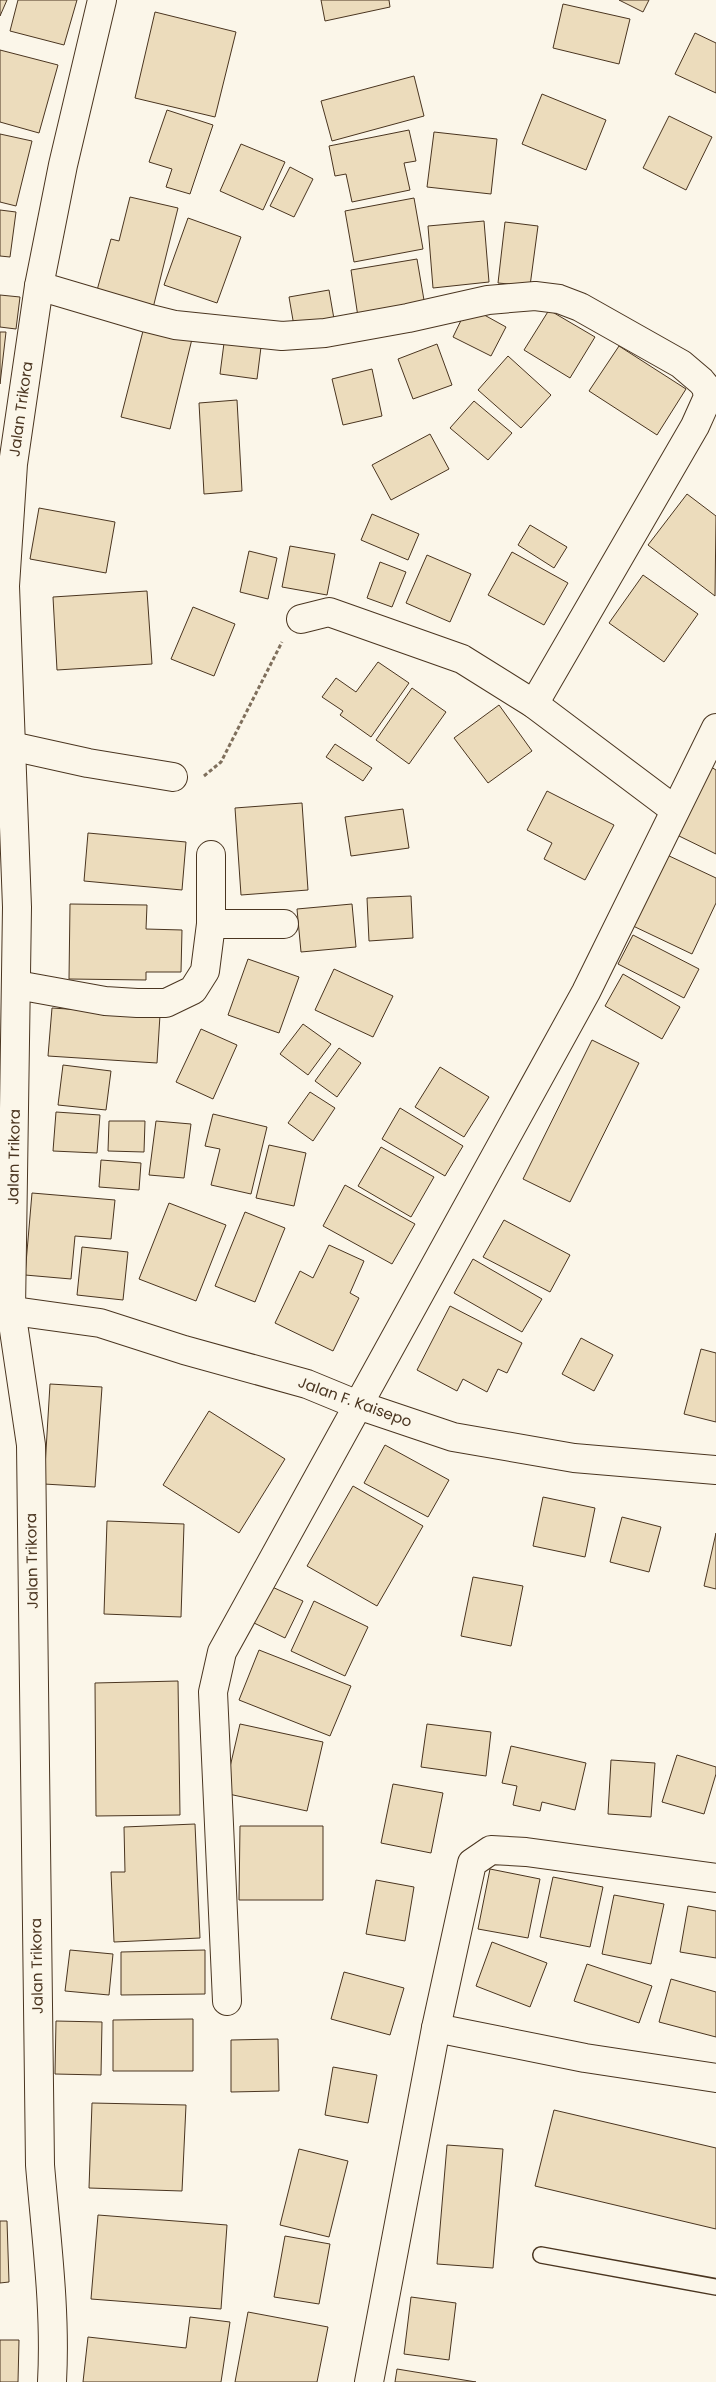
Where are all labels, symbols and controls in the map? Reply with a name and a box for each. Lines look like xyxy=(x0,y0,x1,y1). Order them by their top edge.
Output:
street label: Jalan Trikora xyxy=(3,360,38,458)
street label: Jalan Trikora xyxy=(2,1109,25,1205)
street label: Jalan F. Kaisepo xyxy=(295,1371,415,1432)
street label: Jalan Trikora xyxy=(20,1513,43,1609)
street label: Jalan Trikora xyxy=(25,1918,48,2014)

